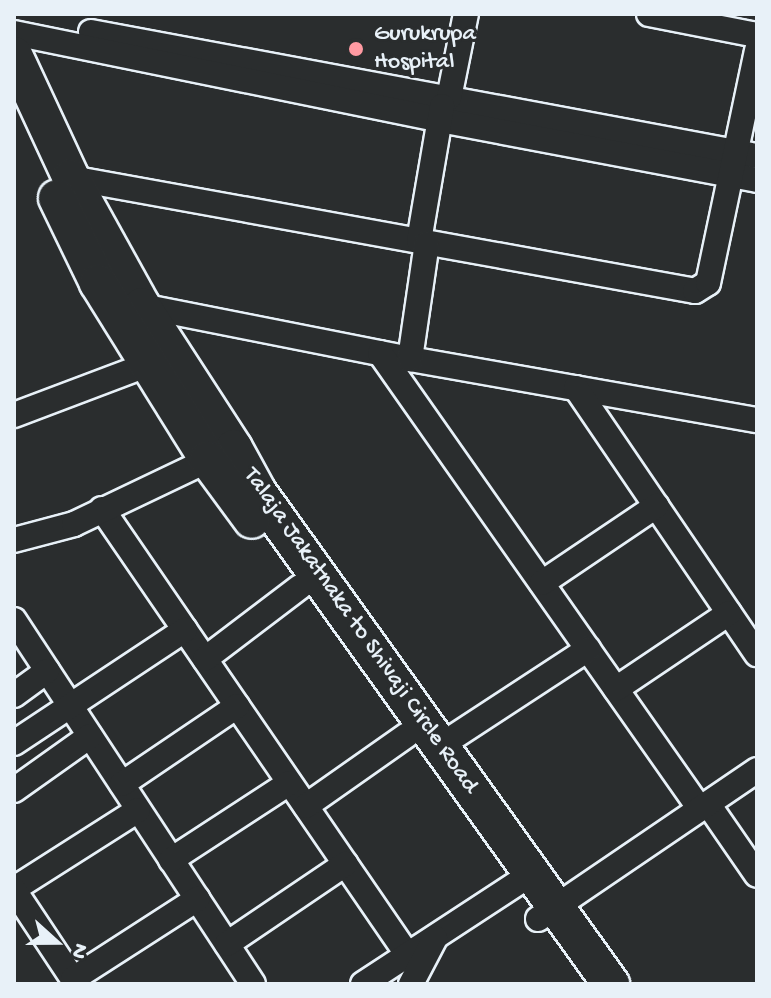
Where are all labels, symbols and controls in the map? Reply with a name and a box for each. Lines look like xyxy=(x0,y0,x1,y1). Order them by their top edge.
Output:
place label: Gurukrupa Hospital xyxy=(374,21,476,77)
marker: Gurukrupa Hospital xyxy=(345,38,367,60)
street label: Talaja Jakatnaka to Shivaji Circle Road xyxy=(236,463,484,799)
north arrow xyxy=(16,902,96,982)
text: N xyxy=(64,939,93,962)

